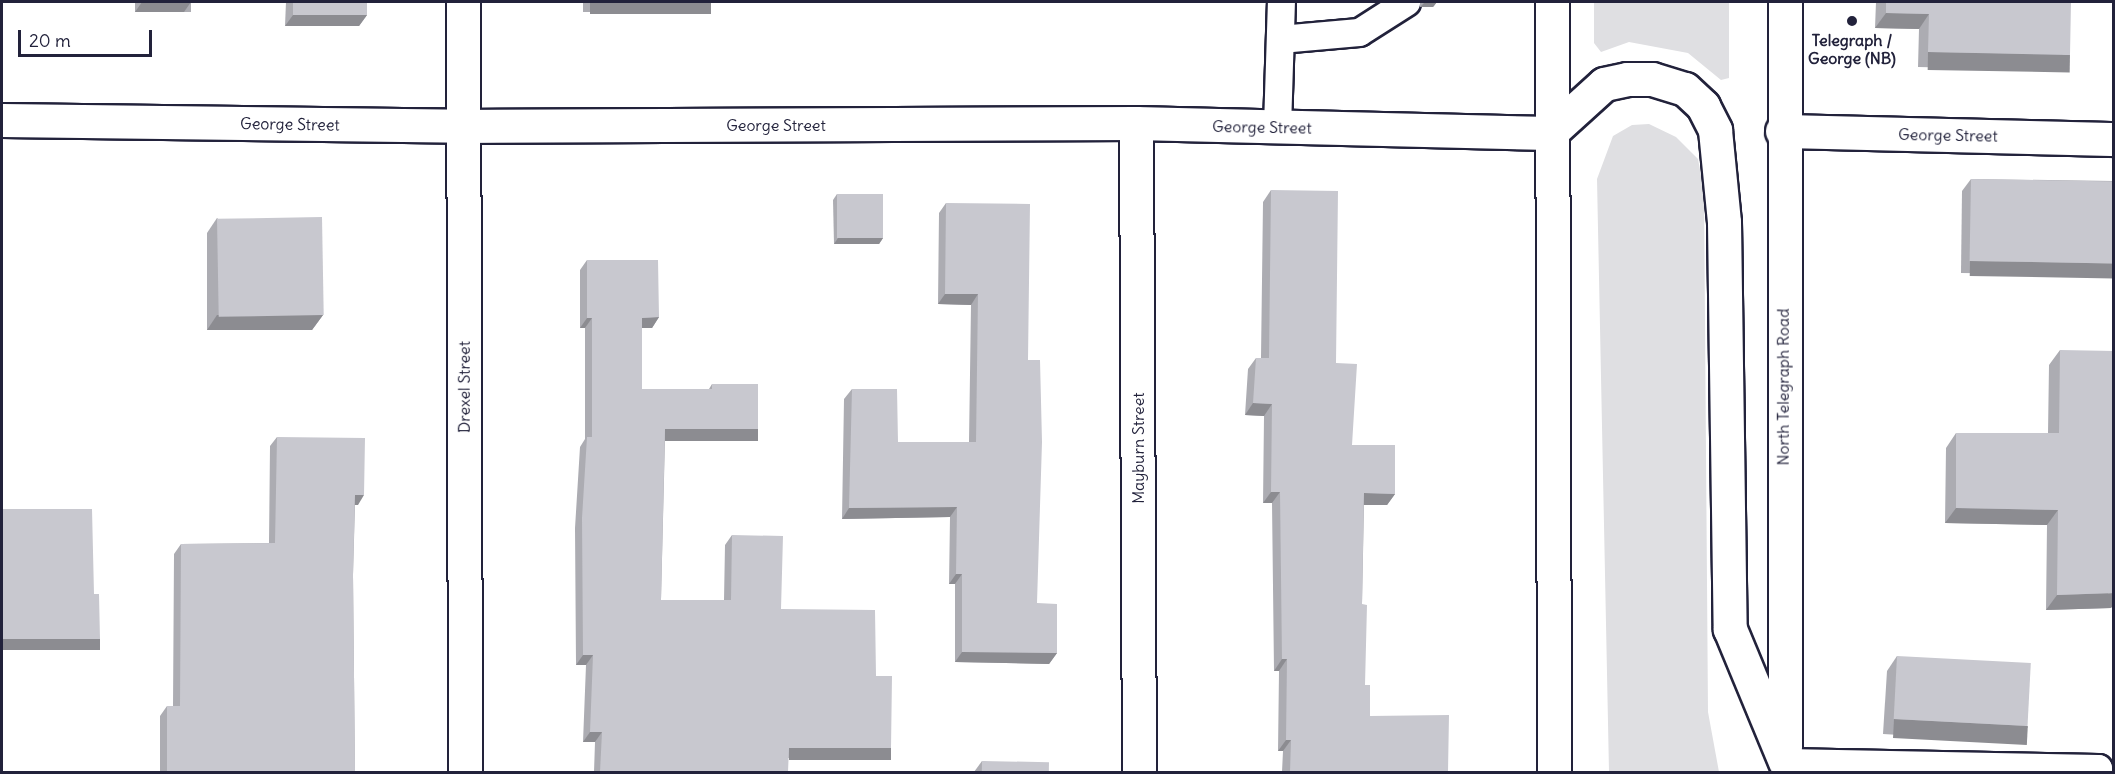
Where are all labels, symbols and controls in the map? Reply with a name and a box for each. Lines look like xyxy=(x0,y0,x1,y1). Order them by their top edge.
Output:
marker: Telegraph / George (NB) xyxy=(1845,14,1859,28)
scale bar xyxy=(21,18,154,56)
text: 20 m xyxy=(29,29,71,52)
place label: Telegraph / George (NB) xyxy=(1808,30,1896,68)
street label: George Street xyxy=(240,114,340,134)
street label: George Street xyxy=(726,115,826,135)
street label: George Street xyxy=(1212,117,1312,137)
street label: George Street xyxy=(1898,125,1998,145)
street label: North Telegraph Road xyxy=(1773,308,1793,466)
street label: Drexel Street xyxy=(454,341,474,433)
street label: Mayburn Street xyxy=(1128,392,1148,504)

